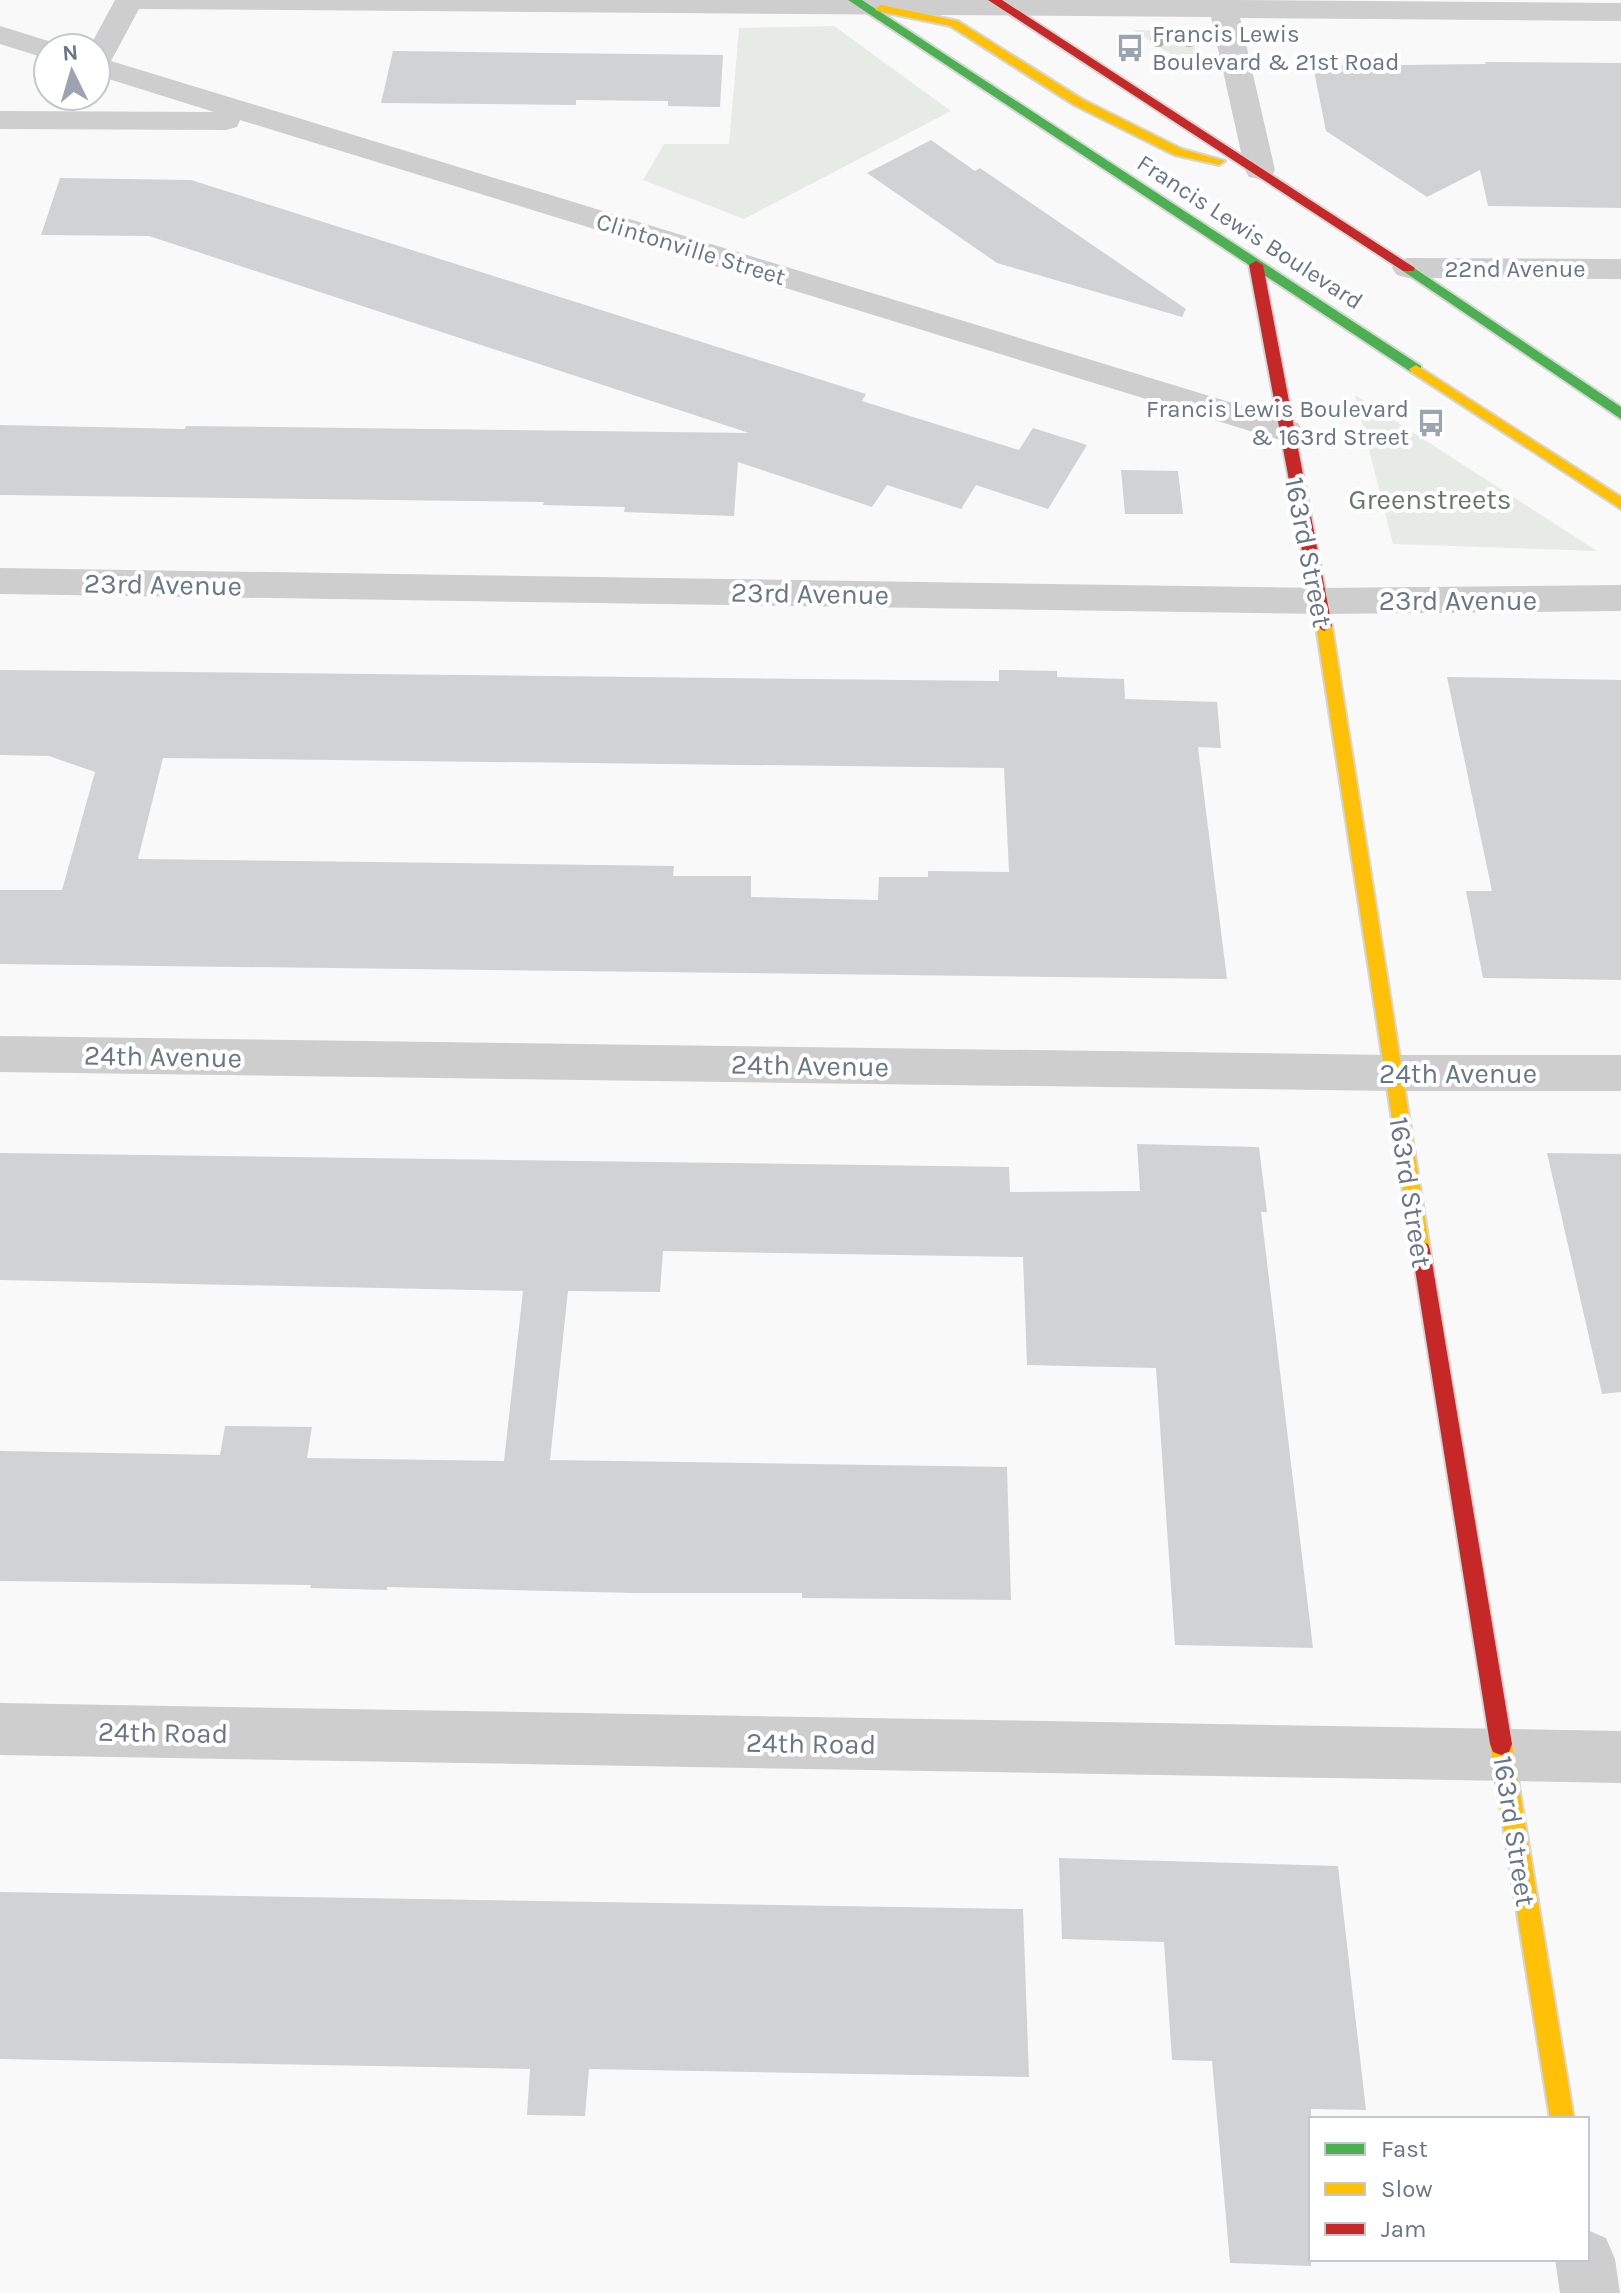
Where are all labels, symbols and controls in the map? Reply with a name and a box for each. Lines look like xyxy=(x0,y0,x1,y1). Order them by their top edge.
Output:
place label: Francis Lewis Boulevard & 21st Road xyxy=(1152,20,1400,76)
north arrow xyxy=(32,32,112,112)
bus stop icon: Francis Lewis Boulevard & 21st Road xyxy=(1115,33,1145,63)
text: N xyxy=(61,39,79,67)
street label: Francis Lewis Boulevard xyxy=(1132,149,1368,315)
street label: Clintonville Street xyxy=(593,207,789,291)
street label: 22nd Avenue xyxy=(1444,255,1586,283)
place label: Francis Lewis Boulevard & 163rd Street xyxy=(1146,395,1409,451)
bus stop icon: Francis Lewis Boulevard & 163rd Street xyxy=(1416,408,1446,438)
street label: 163rd Street xyxy=(1278,474,1339,630)
park label: Greenstreets xyxy=(1348,483,1512,516)
street label: 23rd Avenue xyxy=(84,567,242,602)
street label: 23rd Avenue xyxy=(731,576,889,611)
street label: 23rd Avenue xyxy=(1379,584,1537,617)
street label: 24th Avenue xyxy=(84,1039,242,1074)
street label: 24th Avenue xyxy=(731,1048,889,1083)
street label: 24th Avenue xyxy=(1379,1057,1537,1090)
street label: 163rd Street xyxy=(1382,1114,1439,1270)
street label: 24th Road xyxy=(98,1715,228,1750)
street label: 24th Road xyxy=(746,1726,876,1761)
street label: 163rd Street xyxy=(1486,1753,1543,1909)
legend xyxy=(1309,2117,1589,2261)
text: Fast xyxy=(1381,2135,1428,2163)
text: Slow xyxy=(1381,2175,1433,2203)
text: Jam xyxy=(1381,2215,1426,2243)

